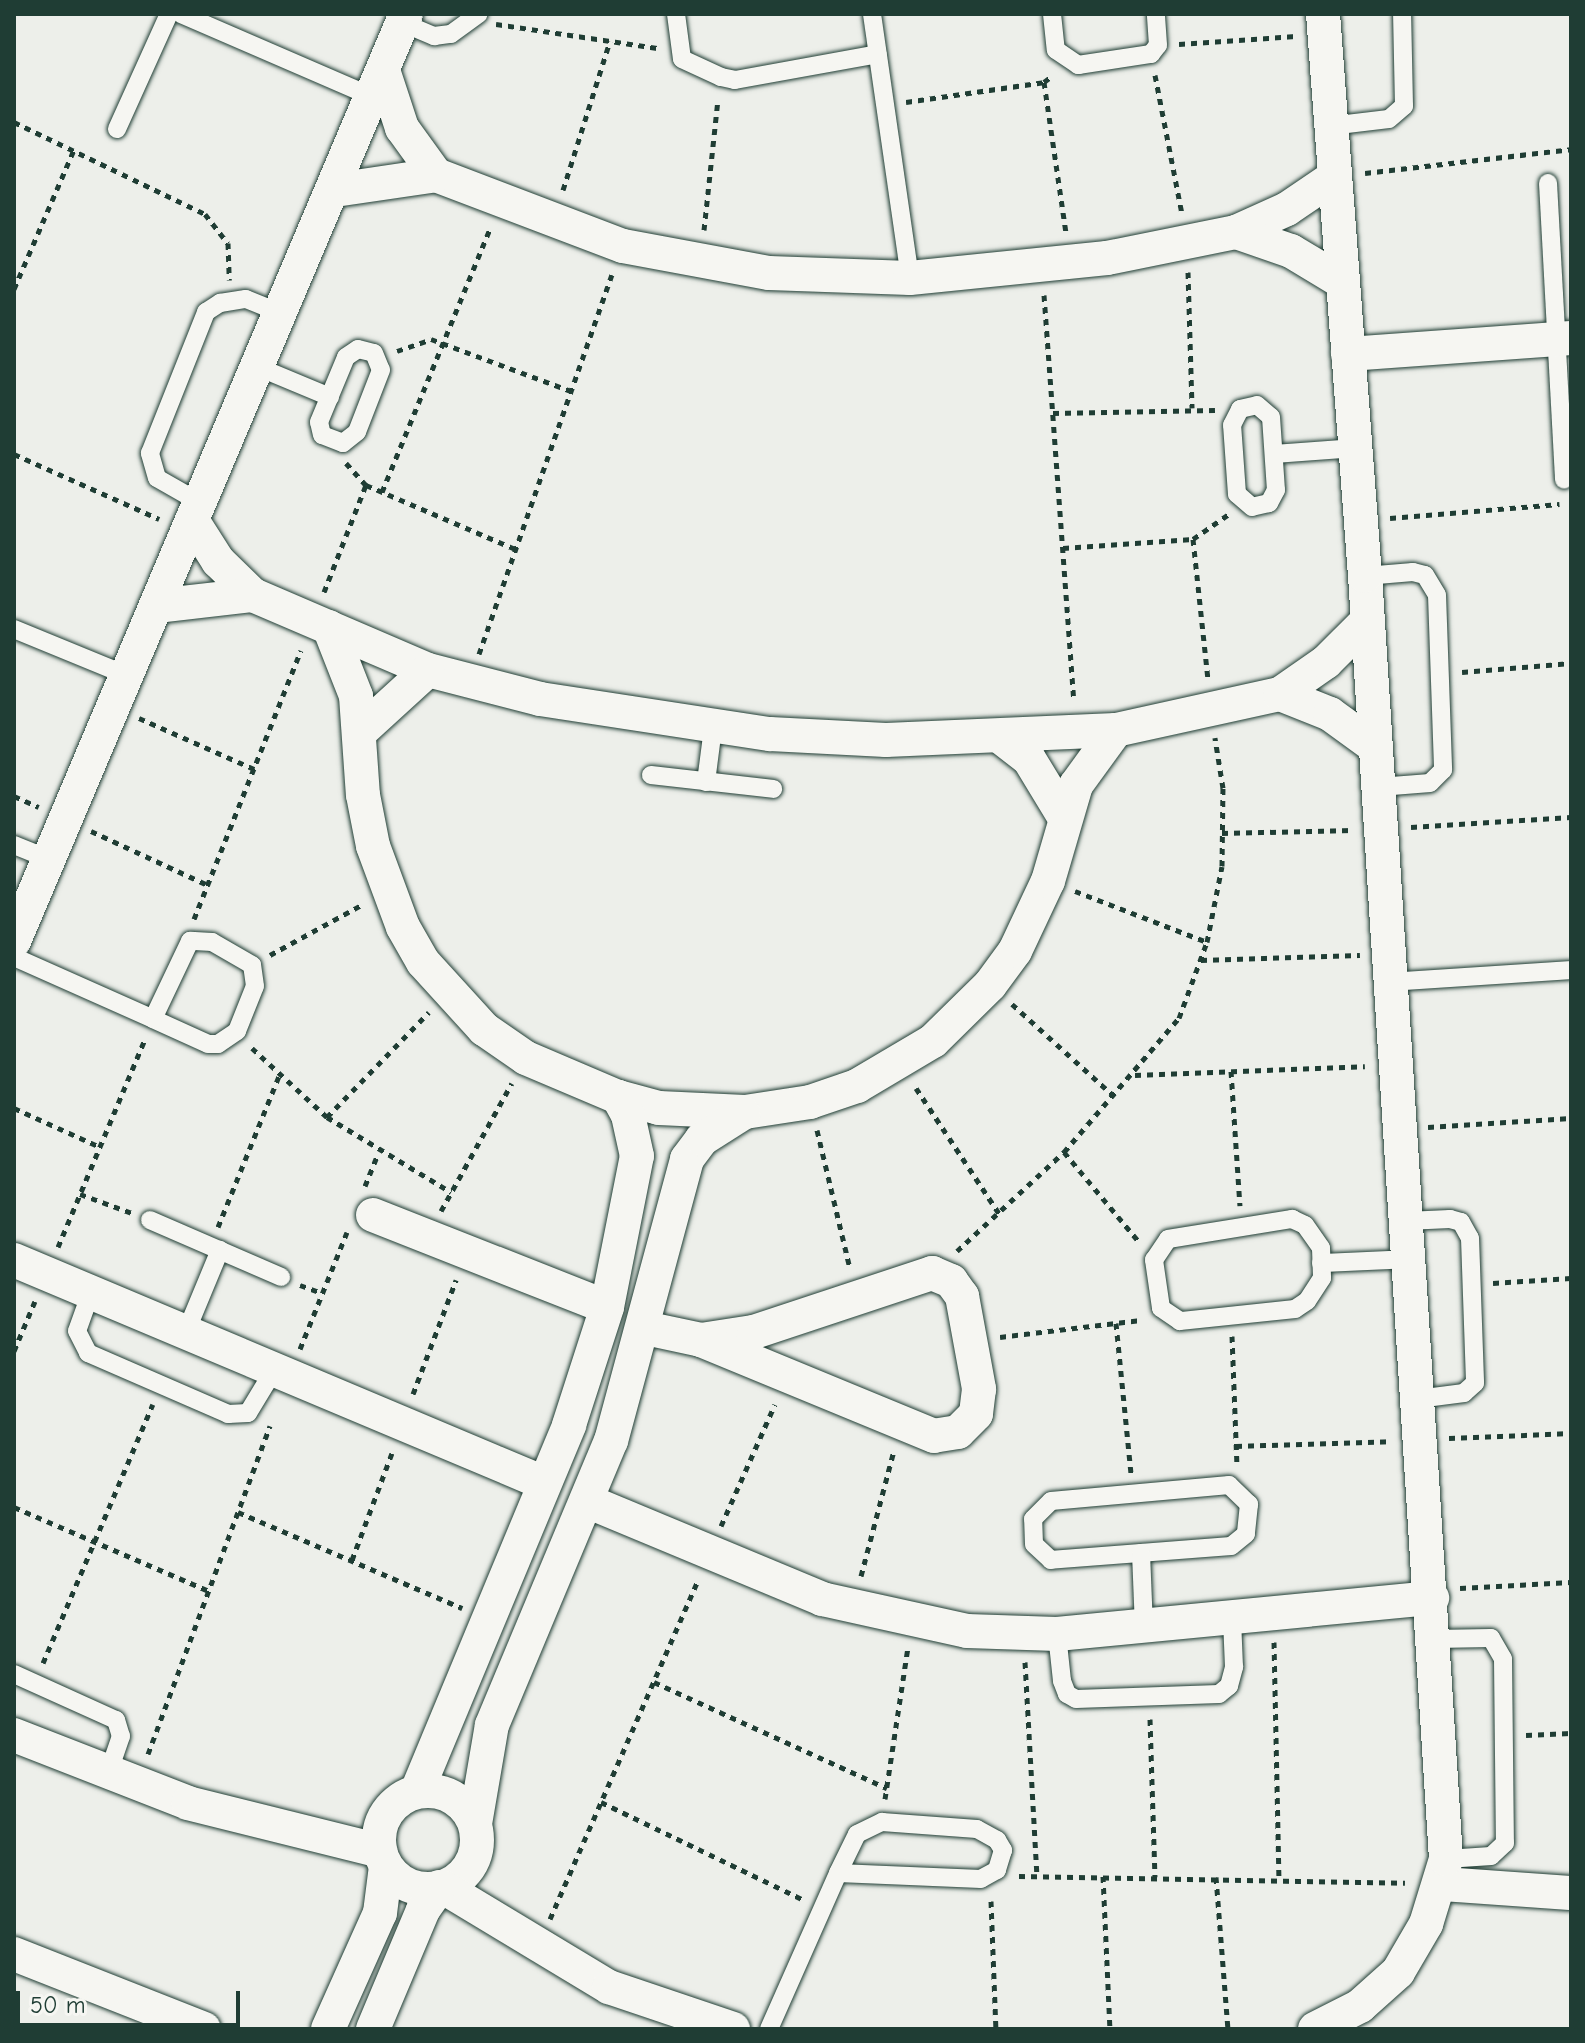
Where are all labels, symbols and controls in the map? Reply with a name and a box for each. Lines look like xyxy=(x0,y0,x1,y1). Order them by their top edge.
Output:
scale bar xyxy=(20,1975,244,2025)
text: 50 m xyxy=(30,1991,86,2019)

